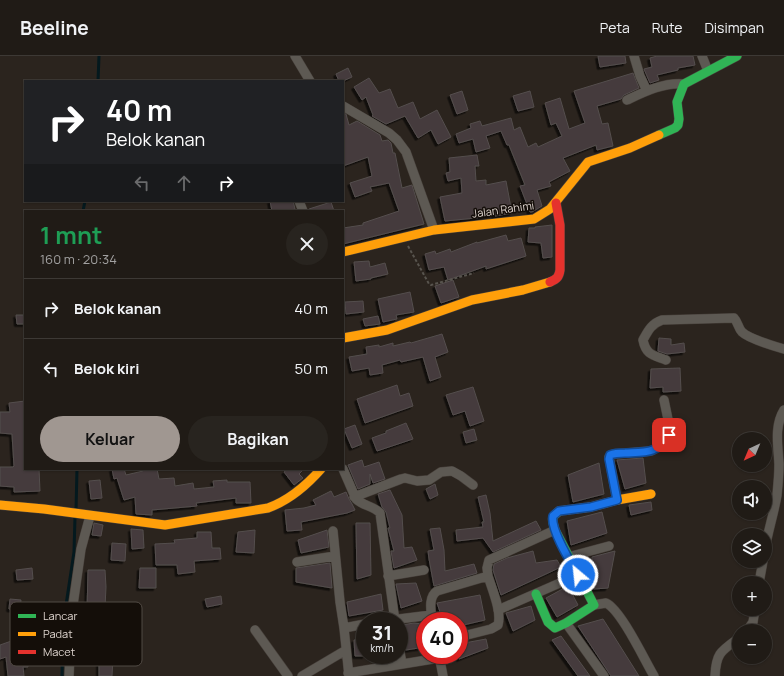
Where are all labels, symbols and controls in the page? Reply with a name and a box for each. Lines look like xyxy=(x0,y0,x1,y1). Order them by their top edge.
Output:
text: Beeline xyxy=(20,15,89,41)
text: Peta xyxy=(600,18,630,37)
text: Rute xyxy=(652,18,682,37)
text: Disimpan xyxy=(704,18,764,37)
text: 40 m xyxy=(106,91,172,129)
icon: right xyxy=(40,96,92,148)
text: Belok kanan xyxy=(106,127,205,151)
icon: left xyxy=(131,172,153,194)
icon: ahead xyxy=(173,172,195,194)
icon: right xyxy=(215,172,237,194)
street label: Jalan Rahimi xyxy=(471,197,535,221)
text: 1 mnt xyxy=(40,218,102,251)
button: close xyxy=(286,223,328,265)
text: 160 m · 20:34 xyxy=(40,250,117,268)
icon: right xyxy=(40,298,62,320)
text: Belok kanan xyxy=(74,298,161,319)
text: 40 m xyxy=(294,298,328,319)
icon: left xyxy=(40,358,62,380)
text: Belok kiri xyxy=(74,358,140,379)
text: 50 m xyxy=(294,358,328,379)
button: Keluar xyxy=(40,416,180,462)
button: Bagikan xyxy=(188,416,328,462)
pin xyxy=(652,418,686,452)
icon: arrive xyxy=(658,424,680,446)
north arrow xyxy=(732,432,772,472)
map controls xyxy=(732,432,772,664)
button: sound xyxy=(732,480,772,520)
button: layers xyxy=(732,528,772,568)
position arrow xyxy=(557,554,599,596)
button: + xyxy=(732,576,772,616)
legend xyxy=(10,602,142,666)
text: Lancar xyxy=(43,608,77,623)
speed limit sign: 40 xyxy=(416,612,468,664)
text: 31 xyxy=(372,619,392,646)
button: − xyxy=(732,624,772,664)
text: Padat xyxy=(43,626,73,641)
text: km/h xyxy=(370,641,394,655)
text: Macet xyxy=(43,644,75,659)

